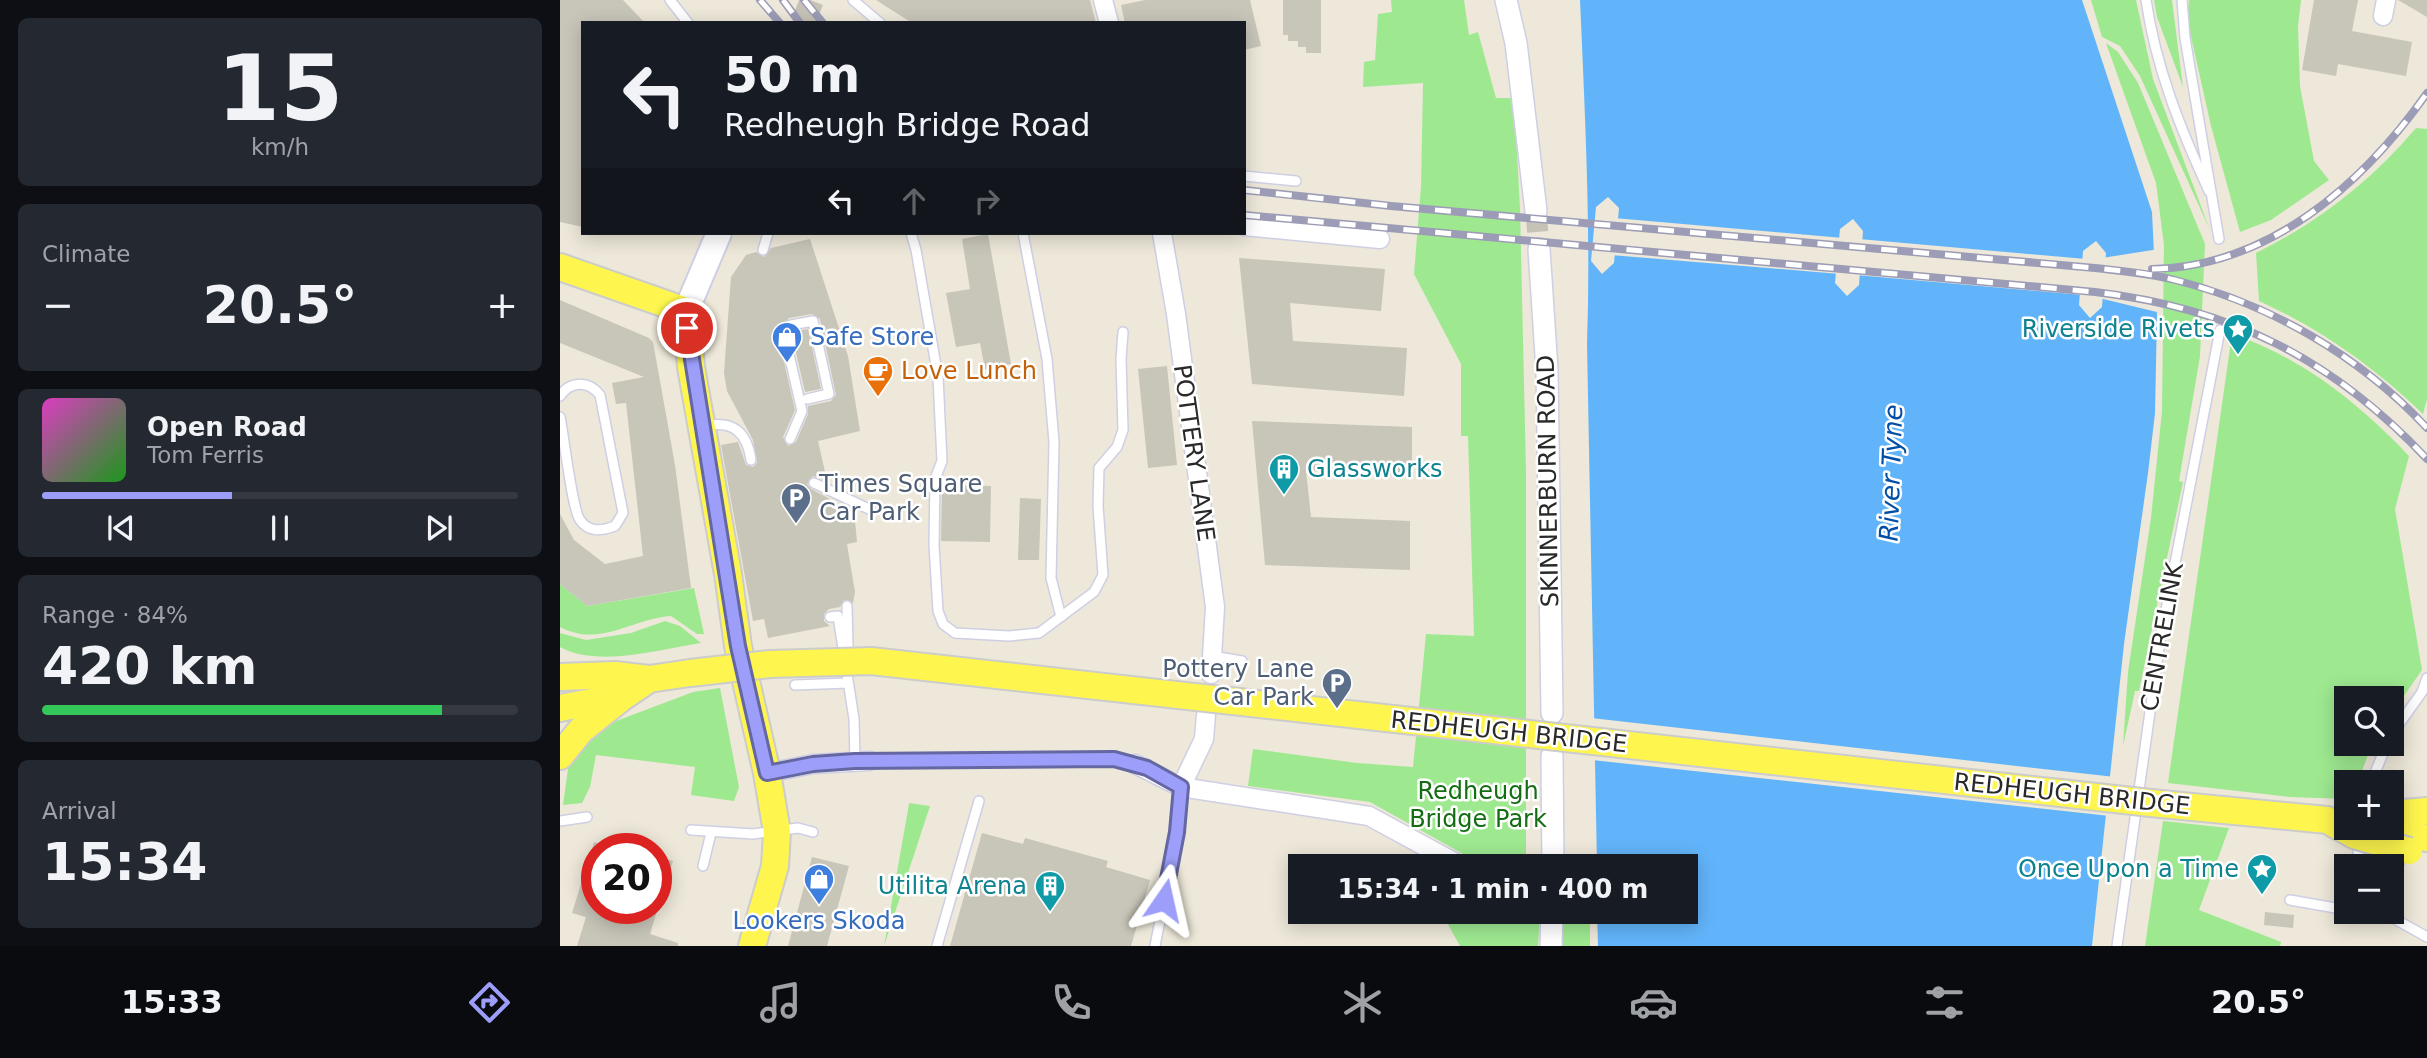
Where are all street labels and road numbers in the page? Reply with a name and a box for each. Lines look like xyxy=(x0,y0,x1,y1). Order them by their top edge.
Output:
street label: SKINNERBURN ROAD xyxy=(1532,355,1564,607)
street label: POTTERY LANE xyxy=(1168,363,1220,543)
street label: CENTRELINK xyxy=(2135,559,2189,714)
street label: REDHEUGH BRIDGE xyxy=(1389,706,1629,758)
street label: REDHEUGH BRIDGE xyxy=(1952,768,2192,820)

